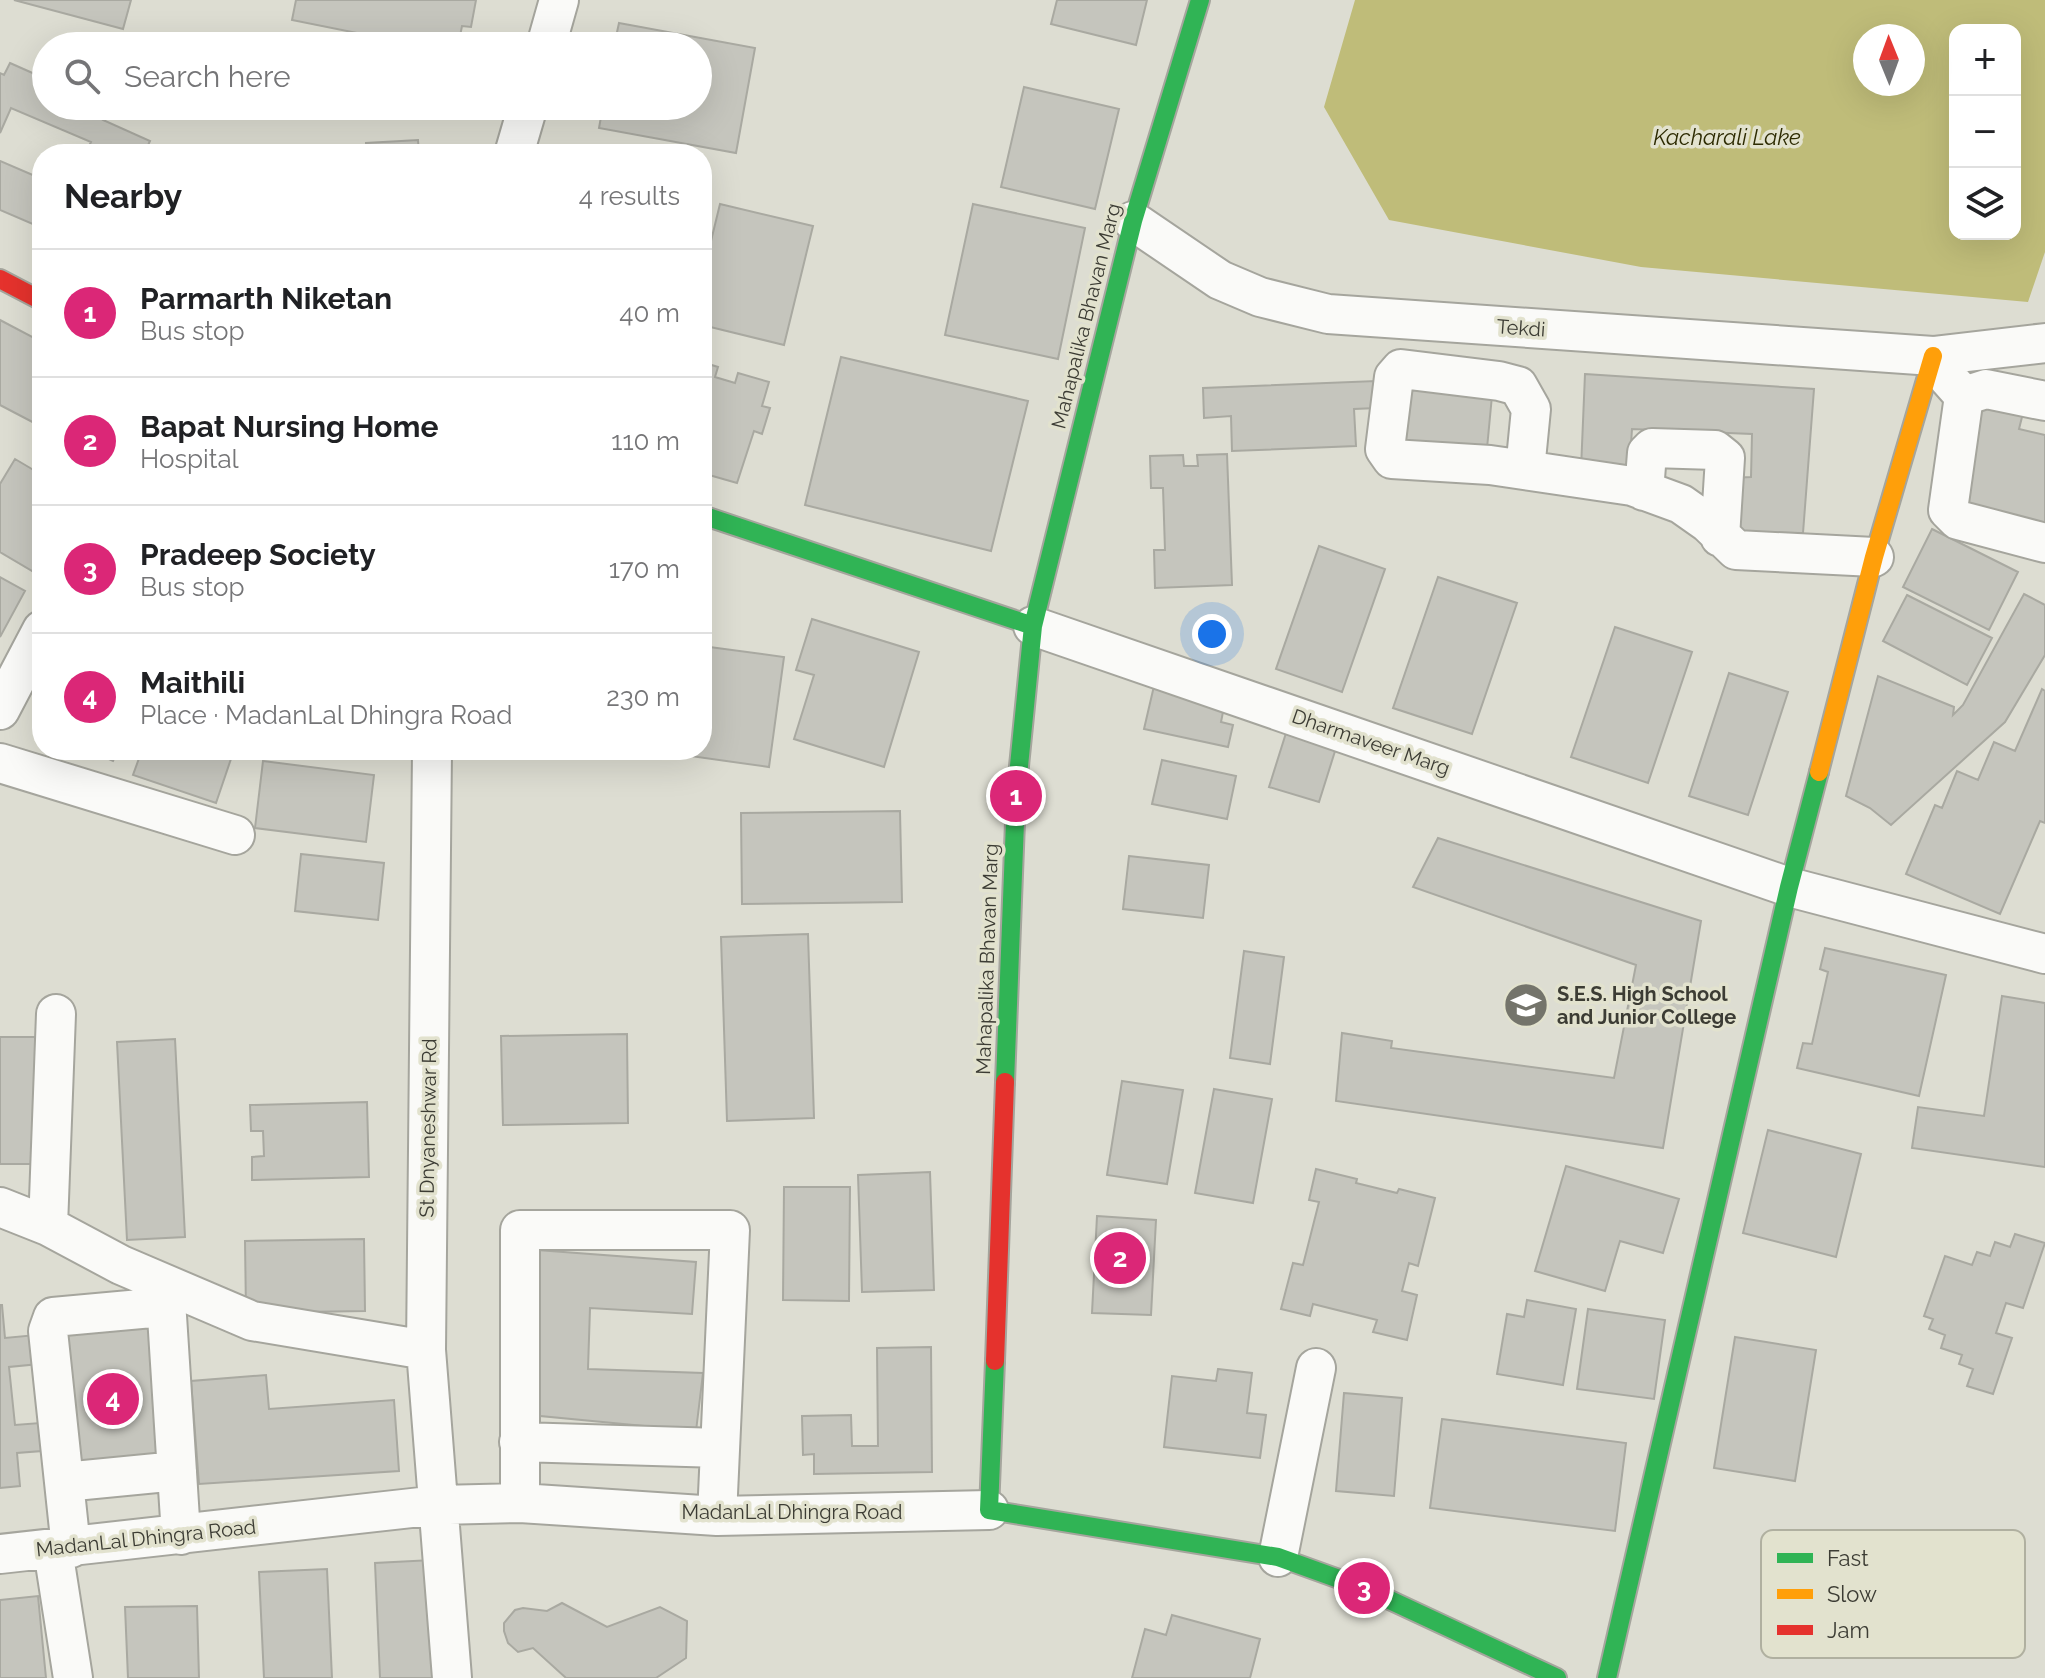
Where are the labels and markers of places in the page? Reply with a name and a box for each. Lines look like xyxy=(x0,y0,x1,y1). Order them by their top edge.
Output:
pin: 1 xyxy=(990,766,1042,826)
school or university icon: S.E.S. High School and Junior College xyxy=(1502,981,1550,1029)
place label: S.E.S. High School and Junior College xyxy=(1557,982,1736,1029)
pin: 2 xyxy=(1094,1228,1146,1288)
pin: 4 xyxy=(87,1369,139,1429)
pin: 3 xyxy=(1338,1558,1390,1618)

